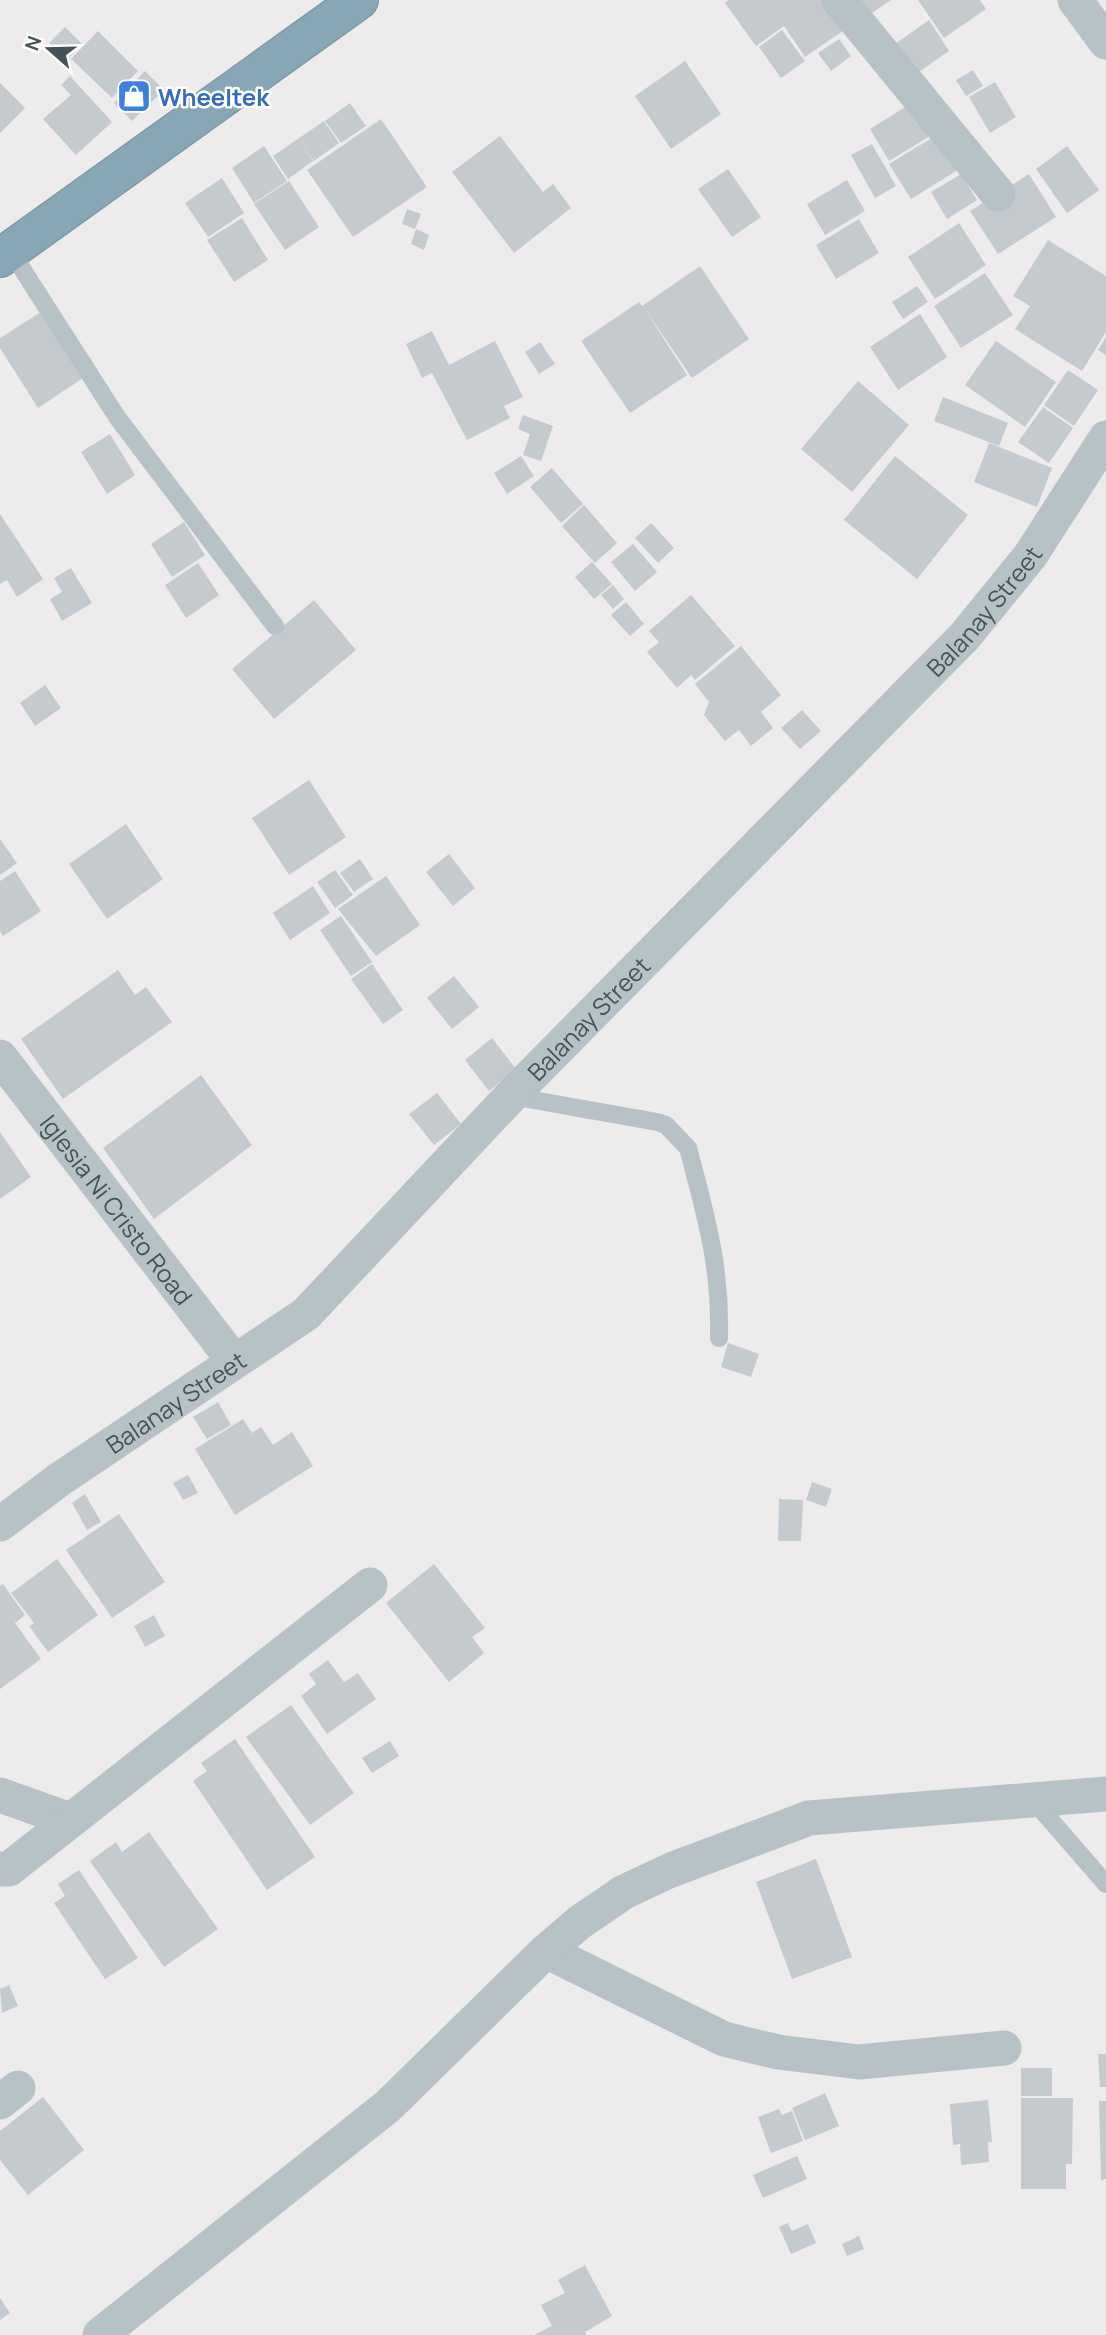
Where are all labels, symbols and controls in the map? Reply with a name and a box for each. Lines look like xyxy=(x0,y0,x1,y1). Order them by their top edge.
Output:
north arrow xyxy=(14,14,84,84)
text: N xyxy=(18,32,48,54)
shop icon: Wheeltek xyxy=(115,77,153,115)
place label: Wheeltek xyxy=(158,80,270,113)
street label: Balanay Street xyxy=(918,539,1049,683)
street label: Balanay Street xyxy=(519,949,657,1087)
street label: Iglesia Ni Cristo Road xyxy=(33,1107,201,1311)
street label: Balanay Street xyxy=(99,1343,252,1460)

